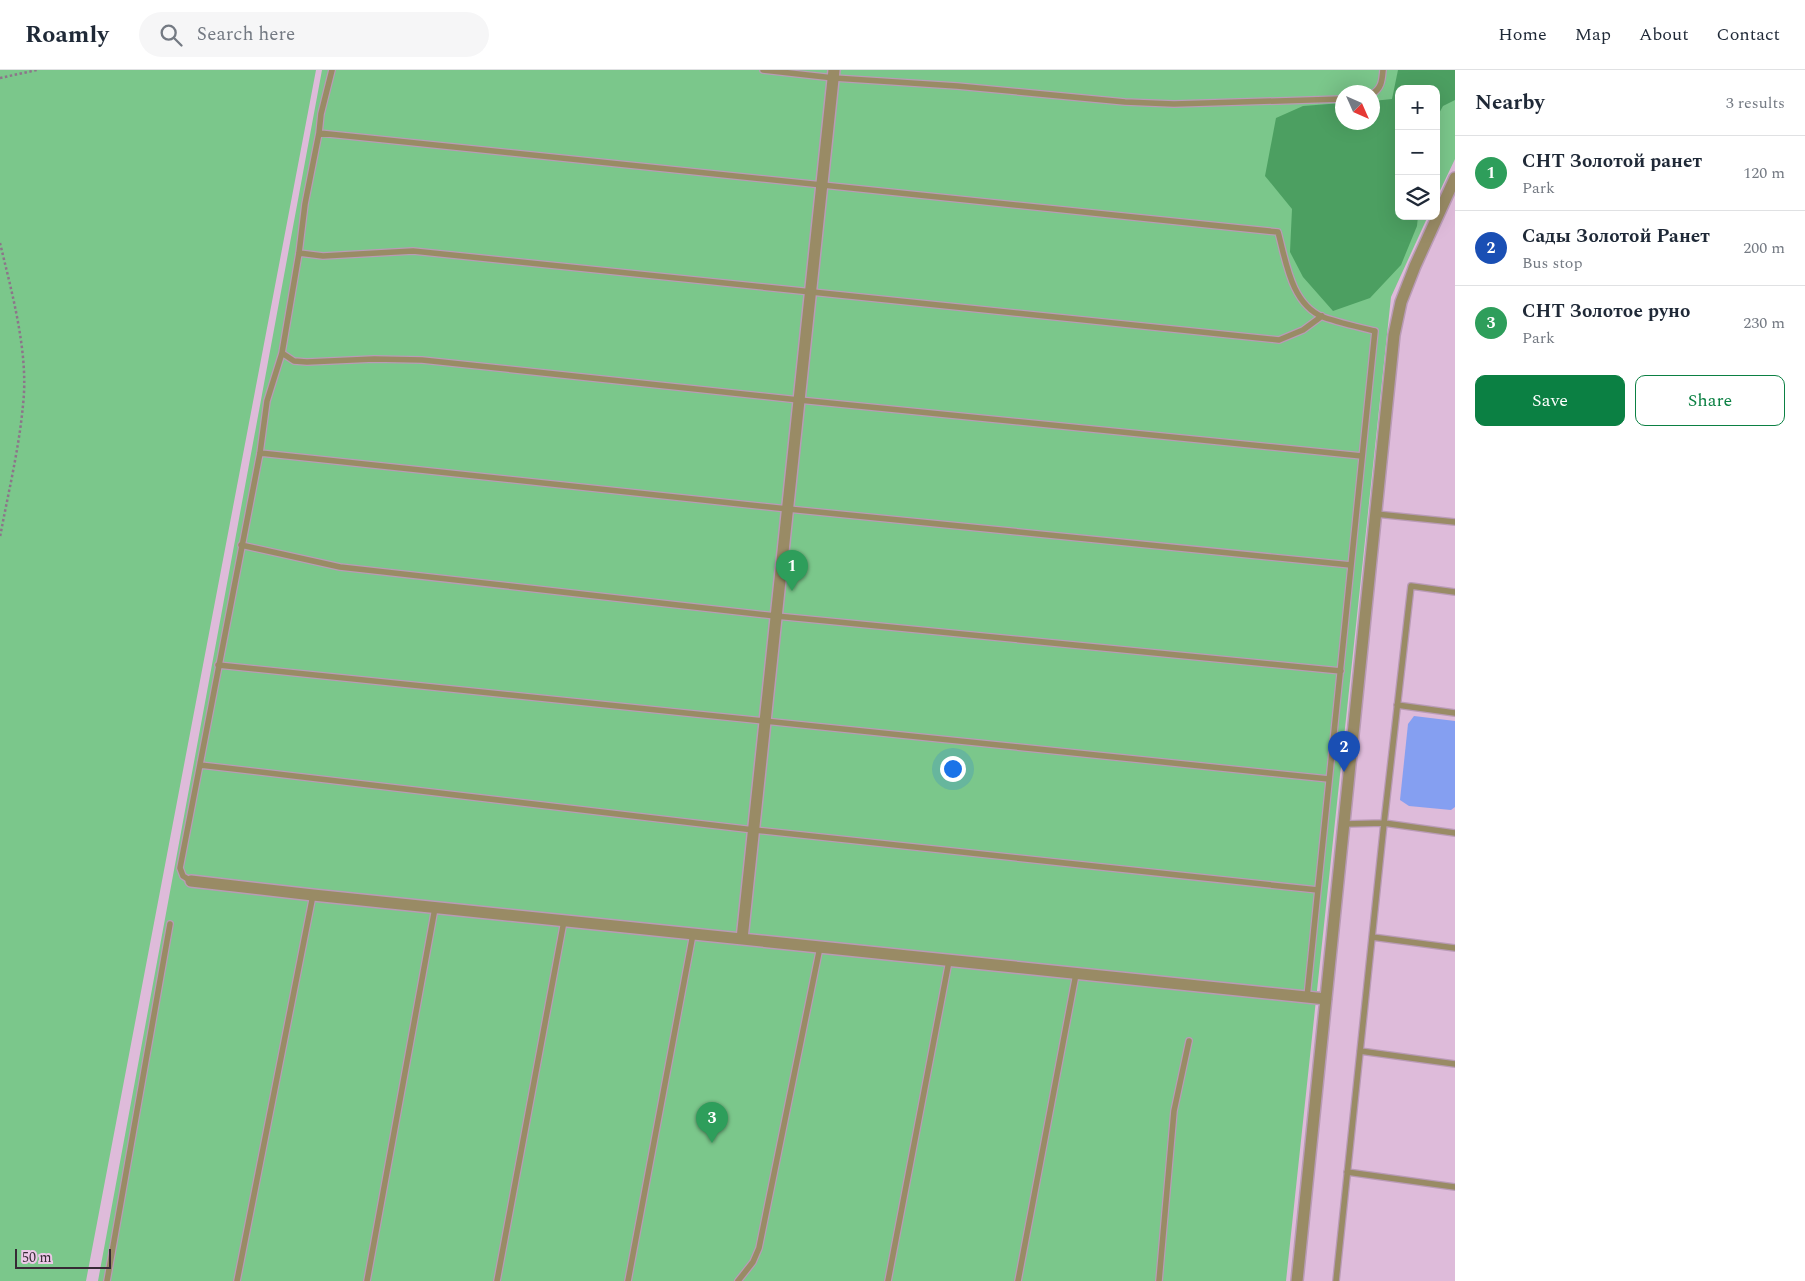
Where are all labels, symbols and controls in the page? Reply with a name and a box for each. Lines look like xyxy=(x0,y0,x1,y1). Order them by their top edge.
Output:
search box xyxy=(139,12,489,57)
text: Roamly xyxy=(25,17,109,53)
text: Search here xyxy=(197,20,295,49)
icon: search xyxy=(157,21,185,49)
text: Home xyxy=(1498,21,1547,48)
text: Map xyxy=(1575,21,1611,48)
text: About xyxy=(1639,21,1689,48)
text: Contact xyxy=(1717,21,1780,48)
north arrow xyxy=(1335,85,1380,130)
map controls xyxy=(1395,85,1440,220)
button: + xyxy=(1395,85,1440,130)
text: Nearby xyxy=(1475,87,1545,119)
text: 3 results xyxy=(1726,91,1785,115)
button: − xyxy=(1395,130,1440,175)
text: СНТ Золотой ранет xyxy=(1522,147,1702,176)
text: 1 xyxy=(1487,161,1495,185)
text: 120 m xyxy=(1743,161,1785,185)
button: layers xyxy=(1395,175,1440,220)
text: Park xyxy=(1522,176,1555,200)
text: Сады Золотой Ранет xyxy=(1522,222,1710,251)
text: 2 xyxy=(1487,236,1495,260)
text: 200 m xyxy=(1743,236,1785,260)
text: Bus stop xyxy=(1522,251,1583,275)
text: СНТ Золотое руно xyxy=(1522,297,1690,326)
text: 3 xyxy=(1487,311,1495,335)
text: 230 m xyxy=(1743,311,1785,335)
text: Park xyxy=(1522,326,1555,350)
button: Save xyxy=(1475,375,1625,426)
button: Share xyxy=(1635,375,1785,426)
pin: 1 xyxy=(776,550,808,591)
pin: 2 xyxy=(1328,731,1360,772)
your location xyxy=(940,756,966,782)
pin: 3 xyxy=(696,1102,728,1143)
scale bar xyxy=(15,1246,111,1269)
text: 50 m xyxy=(22,1247,52,1268)

